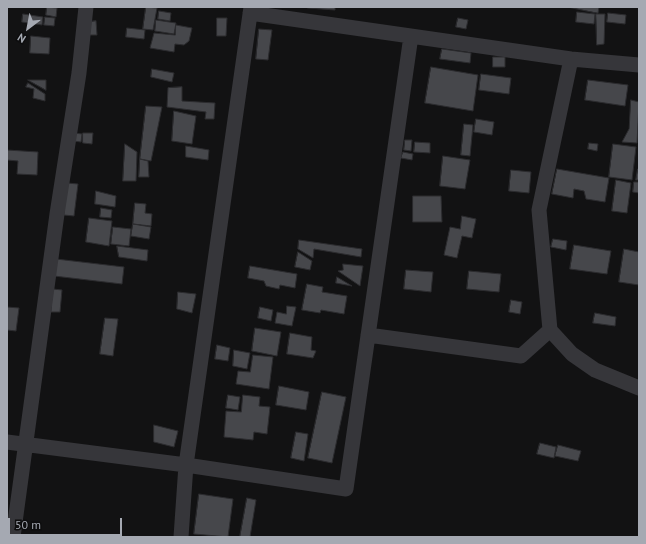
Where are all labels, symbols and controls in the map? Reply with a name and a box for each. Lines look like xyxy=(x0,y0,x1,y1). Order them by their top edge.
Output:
north arrow xyxy=(8,8,48,48)
text: N xyxy=(15,30,28,46)
scale bar xyxy=(10,510,124,536)
text: 50 m xyxy=(15,517,41,532)

